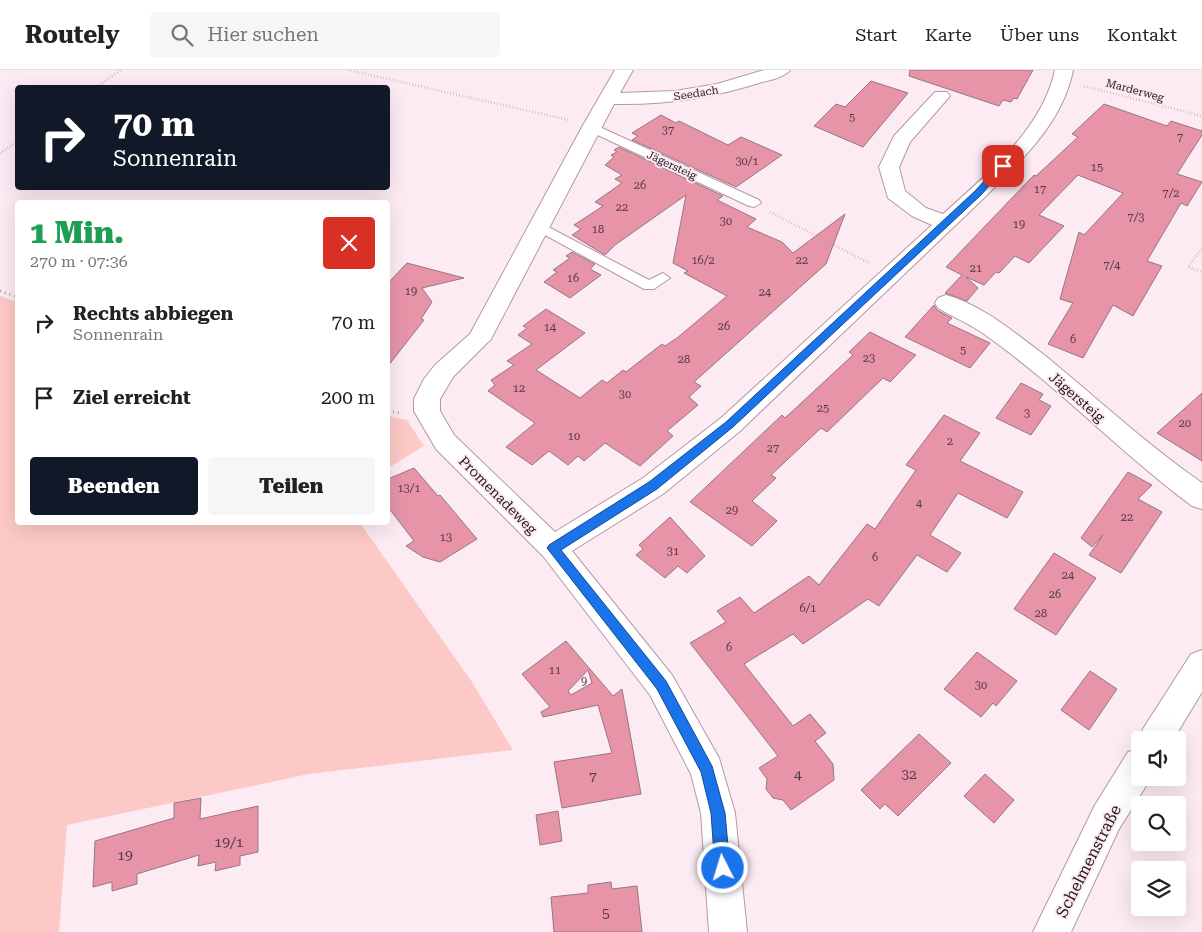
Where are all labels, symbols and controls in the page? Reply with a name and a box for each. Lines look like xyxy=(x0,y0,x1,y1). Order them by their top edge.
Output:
search box xyxy=(150,12,500,57)
text: Routely xyxy=(25,21,120,49)
icon: search xyxy=(168,21,196,49)
text: Hier suchen xyxy=(208,23,319,46)
text: Start xyxy=(855,24,897,45)
text: Karte xyxy=(925,24,972,45)
text: Über uns xyxy=(1000,24,1079,45)
text: Kontakt xyxy=(1107,24,1177,45)
street label: Marderweg xyxy=(1104,76,1166,105)
street label: Seedach xyxy=(673,84,720,103)
text: 70 m xyxy=(113,104,195,145)
icon: right xyxy=(30,105,95,170)
house number: 5 xyxy=(849,111,855,124)
house number: 37 xyxy=(662,124,674,137)
house number: 7 xyxy=(1177,131,1183,144)
pin xyxy=(982,145,1024,187)
text: Sonnenrain xyxy=(113,146,237,171)
street label: Jägersteig xyxy=(645,148,699,183)
icon: arrive xyxy=(989,152,1017,180)
house number: 30/1 xyxy=(735,155,759,168)
house number: 15 xyxy=(1091,161,1103,174)
house number: 26 xyxy=(634,179,646,192)
house number: 17 xyxy=(1034,183,1046,196)
house number: 7/2 xyxy=(1163,187,1179,200)
house number: 22 xyxy=(616,201,628,214)
house number: 7/3 xyxy=(1128,211,1144,224)
text: 1 Min. xyxy=(30,215,124,250)
house number: 30 xyxy=(720,215,732,228)
button: close xyxy=(323,217,375,269)
house number: 19 xyxy=(1013,218,1025,231)
house number: 18 xyxy=(592,223,604,236)
text: 270 m · 07:36 xyxy=(30,252,128,271)
house number: 16/2 xyxy=(691,254,715,267)
house number: 22 xyxy=(796,254,808,267)
house number: 7/4 xyxy=(1104,259,1121,272)
house number: 21 xyxy=(970,262,982,275)
house number: 16 xyxy=(567,272,579,285)
house number: 19 xyxy=(405,285,417,298)
house number: 24 xyxy=(759,286,772,299)
text: Rechts abbiegen xyxy=(73,302,233,325)
icon: right xyxy=(30,309,58,337)
text: 70 m xyxy=(332,311,375,334)
house number: 26 xyxy=(718,320,730,333)
house number: 14 xyxy=(544,321,557,334)
text: Sonnenrain xyxy=(73,325,163,344)
house number: 6 xyxy=(1070,333,1076,346)
house number: 5 xyxy=(960,344,966,357)
house number: 23 xyxy=(863,352,875,365)
house number: 28 xyxy=(678,353,690,366)
street label: Jägersteig xyxy=(1046,369,1108,425)
house number: 12 xyxy=(513,382,525,395)
icon: arrive xyxy=(30,384,58,412)
text: Ziel erreicht xyxy=(73,386,191,409)
text: 200 m xyxy=(321,386,375,409)
house number: 30 xyxy=(619,388,631,401)
house number: 25 xyxy=(817,402,829,415)
house number: 3 xyxy=(1024,407,1030,420)
house number: 20 xyxy=(1179,417,1191,430)
house number: 10 xyxy=(568,430,580,443)
house number: 2 xyxy=(947,435,953,448)
house number: 27 xyxy=(767,442,779,455)
street label: Promenadeweg xyxy=(456,453,540,537)
button: Beenden xyxy=(30,457,198,515)
button: Teilen xyxy=(208,457,375,515)
house number: 13/1 xyxy=(397,482,421,495)
house number: 4 xyxy=(916,497,923,510)
house number: 29 xyxy=(726,504,738,517)
house number: 22 xyxy=(1121,511,1133,524)
house number: 13 xyxy=(440,531,452,544)
house number: 31 xyxy=(667,545,679,558)
house number: 6 xyxy=(872,551,878,564)
house number: 24 xyxy=(1062,569,1075,582)
house number: 26 xyxy=(1049,588,1061,601)
house number: 6/1 xyxy=(800,602,816,615)
house number: 28 xyxy=(1035,607,1047,620)
house number: 6 xyxy=(726,641,732,654)
house number: 11 xyxy=(549,664,561,677)
house number: 9 xyxy=(581,675,587,688)
house number: 30 xyxy=(975,679,987,692)
map controls xyxy=(1131,731,1186,916)
button: sound xyxy=(1131,731,1186,786)
house number: 4 xyxy=(794,766,802,782)
house number: 32 xyxy=(901,766,917,782)
house number: 7 xyxy=(589,768,597,784)
button: search xyxy=(1131,796,1186,851)
street label: Schelmenstraße xyxy=(1052,801,1125,921)
house number: 19/1 xyxy=(214,834,244,850)
position arrow xyxy=(696,841,748,893)
house number: 19 xyxy=(117,847,133,863)
button: layers xyxy=(1131,861,1186,916)
house number: 5 xyxy=(602,905,610,921)

